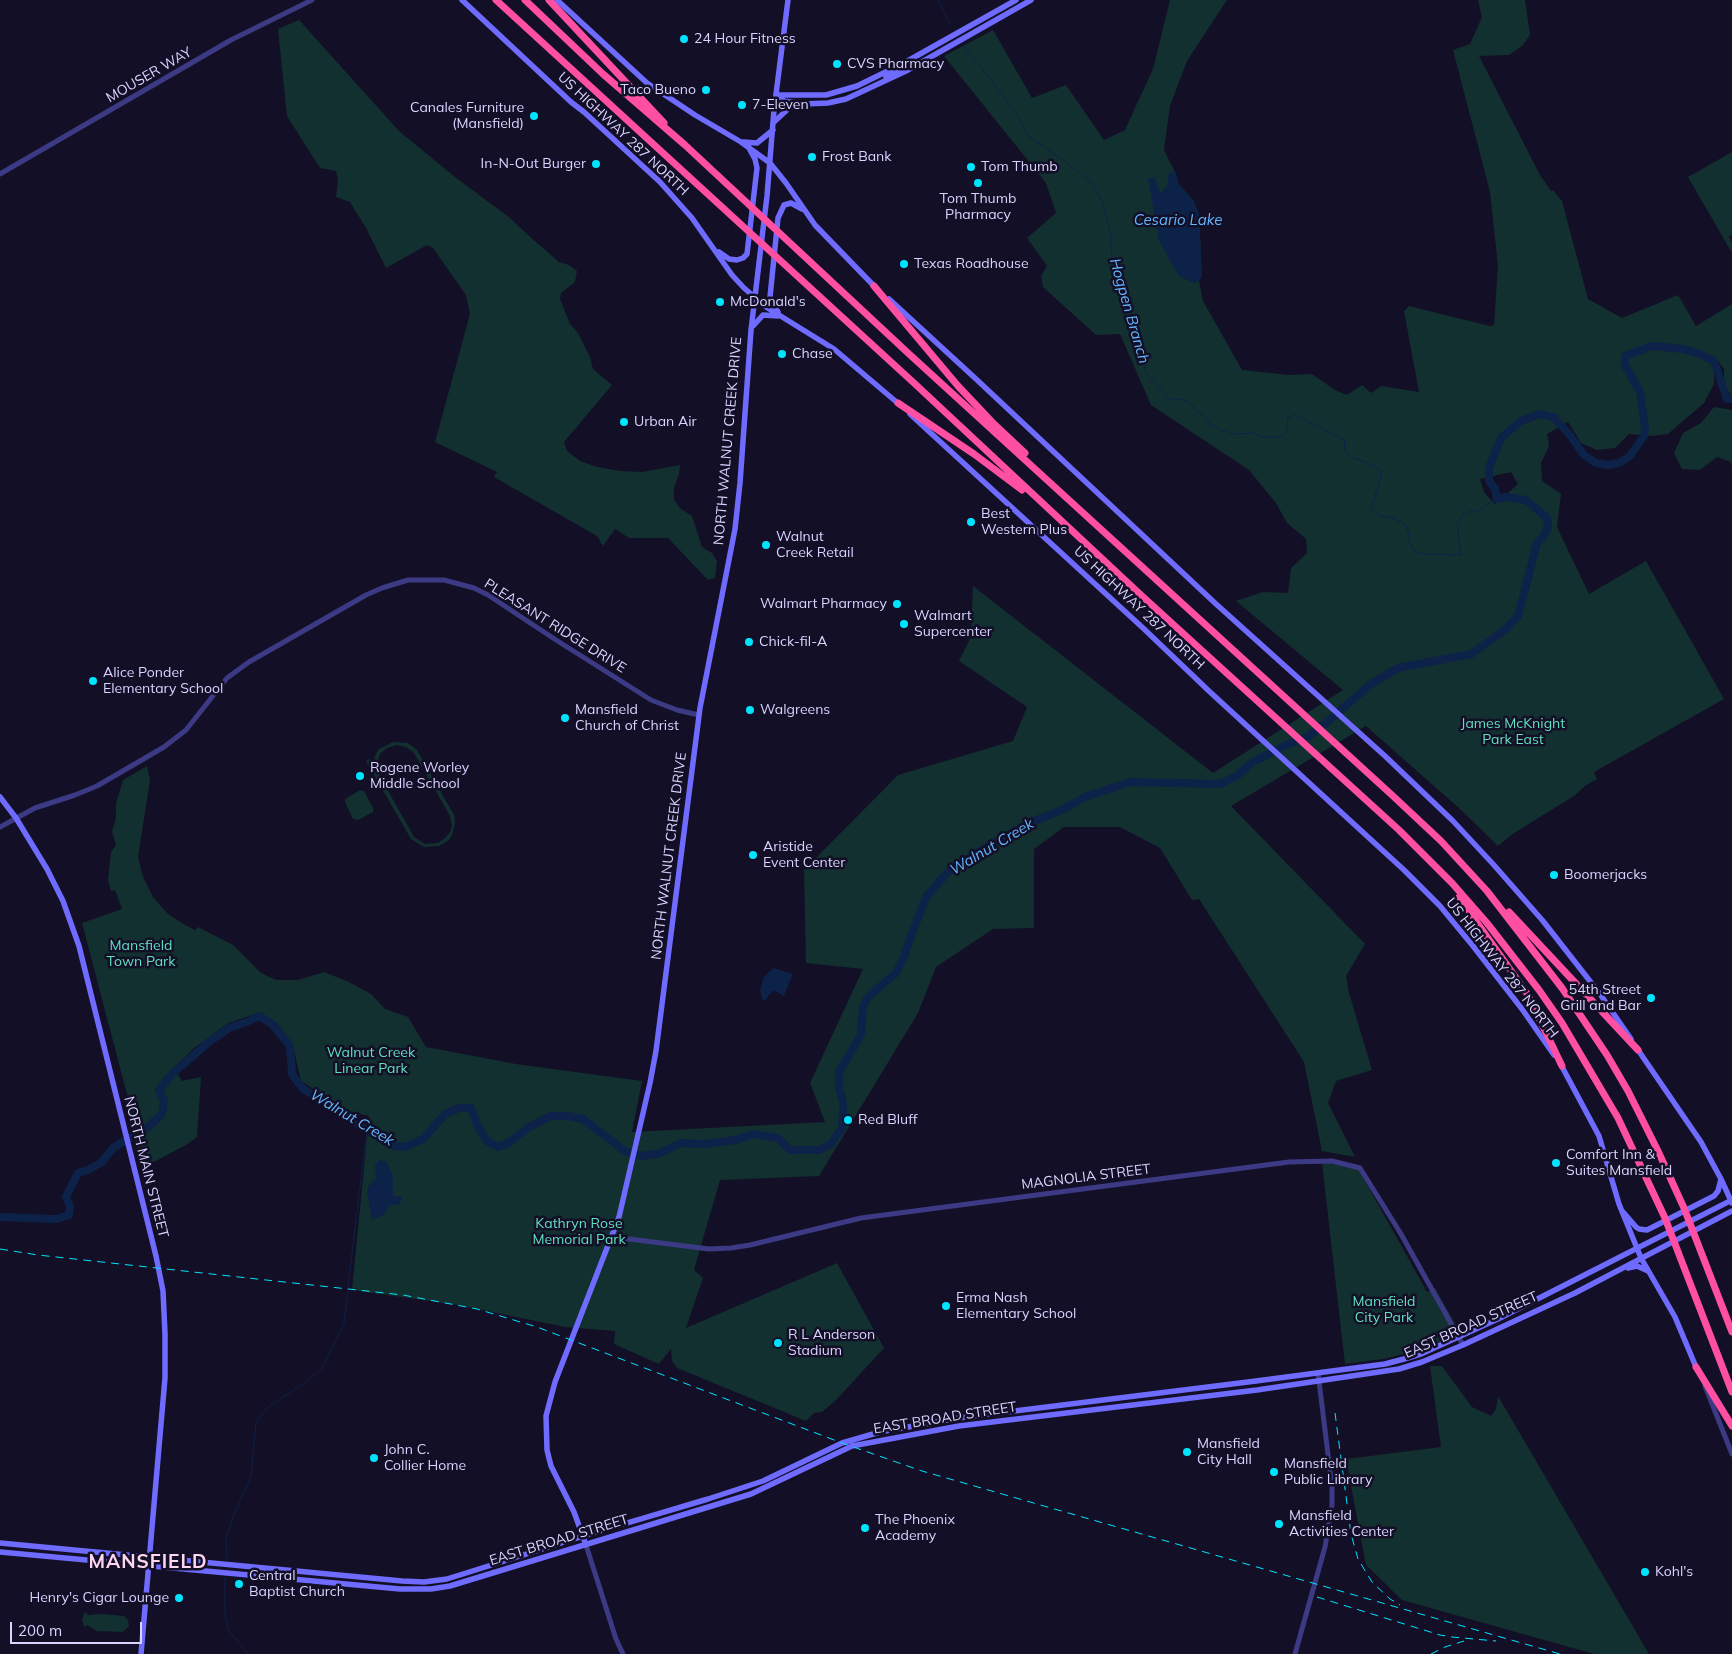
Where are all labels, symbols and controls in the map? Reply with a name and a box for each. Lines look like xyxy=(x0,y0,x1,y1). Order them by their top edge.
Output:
place label: 24 Hour Fitness xyxy=(694,31,796,47)
marker: 24 Hour Fitness xyxy=(678,33,690,45)
street label: MOUSER WAY xyxy=(103,44,195,106)
place label: CVS Pharmacy xyxy=(847,56,944,72)
marker: CVS Pharmacy xyxy=(831,58,843,70)
street label: US HIGHWAY 287 NORTH xyxy=(554,69,692,199)
place label: Taco Bueno xyxy=(620,82,696,98)
marker: Taco Bueno xyxy=(700,84,712,96)
place label: 7-Eleven xyxy=(752,97,809,113)
marker: 7-Eleven xyxy=(736,99,748,111)
place label: Canales Furniture (Mansfield) xyxy=(410,100,524,132)
marker: Canales Furniture (Mansfield) xyxy=(528,110,540,122)
place label: Frost Bank xyxy=(822,149,891,165)
marker: Frost Bank xyxy=(806,151,818,163)
place label: In-N-Out Burger xyxy=(481,156,586,172)
marker: In-N-Out Burger xyxy=(590,158,602,170)
place label: Tom Thumb xyxy=(981,159,1058,175)
marker: Tom Thumb xyxy=(965,161,977,173)
marker: Tom Thumb Pharmacy xyxy=(972,177,984,189)
place label: Tom Thumb Pharmacy xyxy=(940,191,1016,223)
water label: Cesario Lake xyxy=(1134,211,1222,229)
place label: Texas Roadhouse xyxy=(914,256,1029,272)
water label: Hogpen Branch xyxy=(1105,256,1153,366)
marker: Texas Roadhouse xyxy=(898,258,910,270)
place label: McDonald's xyxy=(730,294,806,310)
marker: McDonald's xyxy=(714,296,726,308)
street label: NORTH WALNUT CREEK DRIVE xyxy=(711,336,745,546)
place label: Chase xyxy=(792,346,833,362)
marker: Chase xyxy=(776,348,788,360)
place label: Urban Air xyxy=(634,414,697,430)
marker: Urban Air xyxy=(618,416,630,428)
place label: Best Western Plus xyxy=(981,506,1067,538)
marker: Best Western Plus xyxy=(965,516,977,528)
place label: Walnut Creek Retail xyxy=(776,529,854,562)
marker: Walnut Creek Retail xyxy=(760,539,772,551)
street label: US HIGHWAY 287 NORTH xyxy=(1070,543,1208,673)
street label: PLEASANT RIDGE DRIVE xyxy=(481,575,629,677)
place label: Walmart Pharmacy xyxy=(760,596,887,612)
marker: Walmart Pharmacy xyxy=(891,598,903,610)
place label: Walmart Supercenter xyxy=(914,608,992,640)
marker: Walmart Supercenter xyxy=(898,618,910,630)
place label: Chick-fil-A xyxy=(759,634,827,650)
marker: Chick-fil-A xyxy=(743,636,755,648)
place label: Alice Ponder Elementary School xyxy=(103,665,223,698)
marker: Alice Ponder Elementary School xyxy=(87,675,99,687)
place label: Mansfield Church of Christ xyxy=(575,702,679,734)
place label: Walgreens xyxy=(760,702,830,718)
marker: Walgreens xyxy=(744,704,756,716)
marker: Mansfield Church of Christ xyxy=(559,712,571,724)
park label: James McKnight Park East xyxy=(1461,716,1565,749)
street label: NORTH WALNUT CREEK DRIVE xyxy=(648,751,690,961)
place label: Rogene Worley Middle School xyxy=(370,760,469,792)
marker: Rogene Worley Middle School xyxy=(354,770,366,782)
water label: Walnut Creek xyxy=(947,815,1037,879)
place label: Aristide Event Center xyxy=(763,839,845,872)
marker: Aristide Event Center xyxy=(747,849,759,861)
place label: Boomerjacks xyxy=(1564,867,1647,883)
marker: Boomerjacks xyxy=(1548,869,1560,881)
street label: US HIGHWAY 287 NORTH xyxy=(1442,895,1562,1041)
park label: Mansfield Town Park xyxy=(107,938,175,970)
place label: 54th Street Grill and Bar xyxy=(1560,982,1641,1014)
marker: 54th Street Grill and Bar xyxy=(1645,992,1657,1004)
park label: Walnut Creek Linear Park xyxy=(327,1045,415,1078)
water label: Walnut Creek xyxy=(307,1086,397,1150)
street label: NORTH MAIN STREET xyxy=(120,1095,172,1239)
place label: Red Bluff xyxy=(858,1112,917,1128)
marker: Red Bluff xyxy=(842,1114,854,1126)
place label: Comfort Inn & Suites Mansfield xyxy=(1566,1147,1672,1180)
marker: Comfort Inn & Suites Mansfield xyxy=(1550,1157,1562,1169)
street label: MAGNOLIA STREET xyxy=(1020,1161,1152,1193)
park label: Kathryn Rose Memorial Park xyxy=(532,1216,626,1248)
street label: EAST BROAD STREET xyxy=(1402,1288,1540,1362)
place label: Erma Nash Elementary School xyxy=(956,1290,1076,1322)
park label: Mansfield City Park xyxy=(1353,1294,1415,1326)
marker: Erma Nash Elementary School xyxy=(940,1300,952,1312)
place label: R L Anderson Stadium xyxy=(788,1327,875,1360)
marker: R L Anderson Stadium xyxy=(772,1337,784,1349)
street label: EAST BROAD STREET xyxy=(872,1398,1018,1438)
place label: Mansfield City Hall xyxy=(1197,1436,1260,1468)
place label: John C. Collier Home xyxy=(384,1442,466,1474)
marker: Mansfield City Hall xyxy=(1181,1446,1193,1458)
marker: John C. Collier Home xyxy=(368,1452,380,1464)
place label: Mansfield Public Library xyxy=(1284,1456,1372,1488)
marker: Mansfield Public Library xyxy=(1268,1466,1280,1478)
place label: Mansfield Activities Center xyxy=(1289,1508,1394,1540)
street label: EAST BROAD STREET xyxy=(487,1511,631,1569)
place label: The Phoenix Academy xyxy=(875,1512,955,1544)
marker: Mansfield Activities Center xyxy=(1273,1518,1285,1530)
marker: The Phoenix Academy xyxy=(859,1522,871,1534)
district label: MANSFIELD xyxy=(87,1551,209,1573)
place label: Kohl's xyxy=(1655,1564,1693,1580)
marker: Kohl's xyxy=(1639,1566,1651,1578)
place label: Central Baptist Church xyxy=(249,1568,345,1600)
marker: Central Baptist Church xyxy=(233,1578,245,1590)
place label: Henry's Cigar Lounge xyxy=(29,1590,169,1606)
marker: Henry's Cigar Lounge xyxy=(173,1592,185,1604)
scale bar xyxy=(12,1612,145,1644)
text: 200 m xyxy=(18,1621,62,1640)

